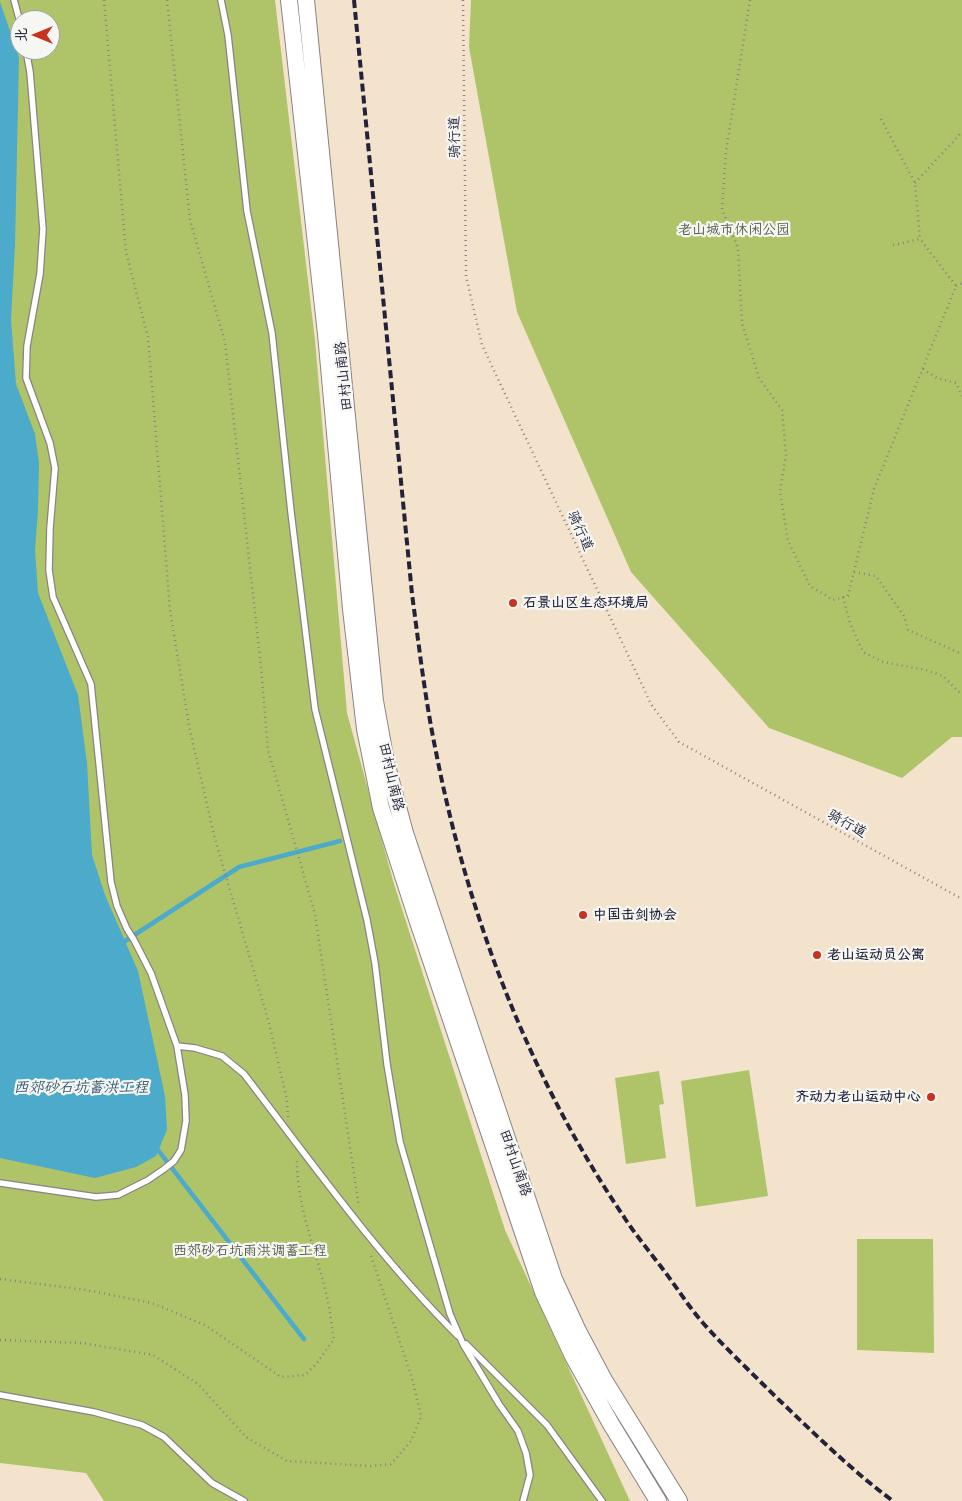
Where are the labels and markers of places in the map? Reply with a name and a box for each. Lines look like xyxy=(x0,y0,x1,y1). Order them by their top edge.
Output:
place label: 石景山区生态环境局 xyxy=(523,595,649,611)
marker: 石景山区生态环境局 xyxy=(507,597,519,609)
place label: 中国击剑协会 xyxy=(593,907,677,923)
marker: 中国击剑协会 xyxy=(577,909,589,921)
place label: 老山运动员公寓 xyxy=(827,947,925,963)
marker: 老山运动员公寓 xyxy=(811,949,823,961)
place label: 齐动力老山运动中心 xyxy=(795,1089,921,1105)
marker: 齐动力老山运动中心 xyxy=(925,1091,937,1103)

